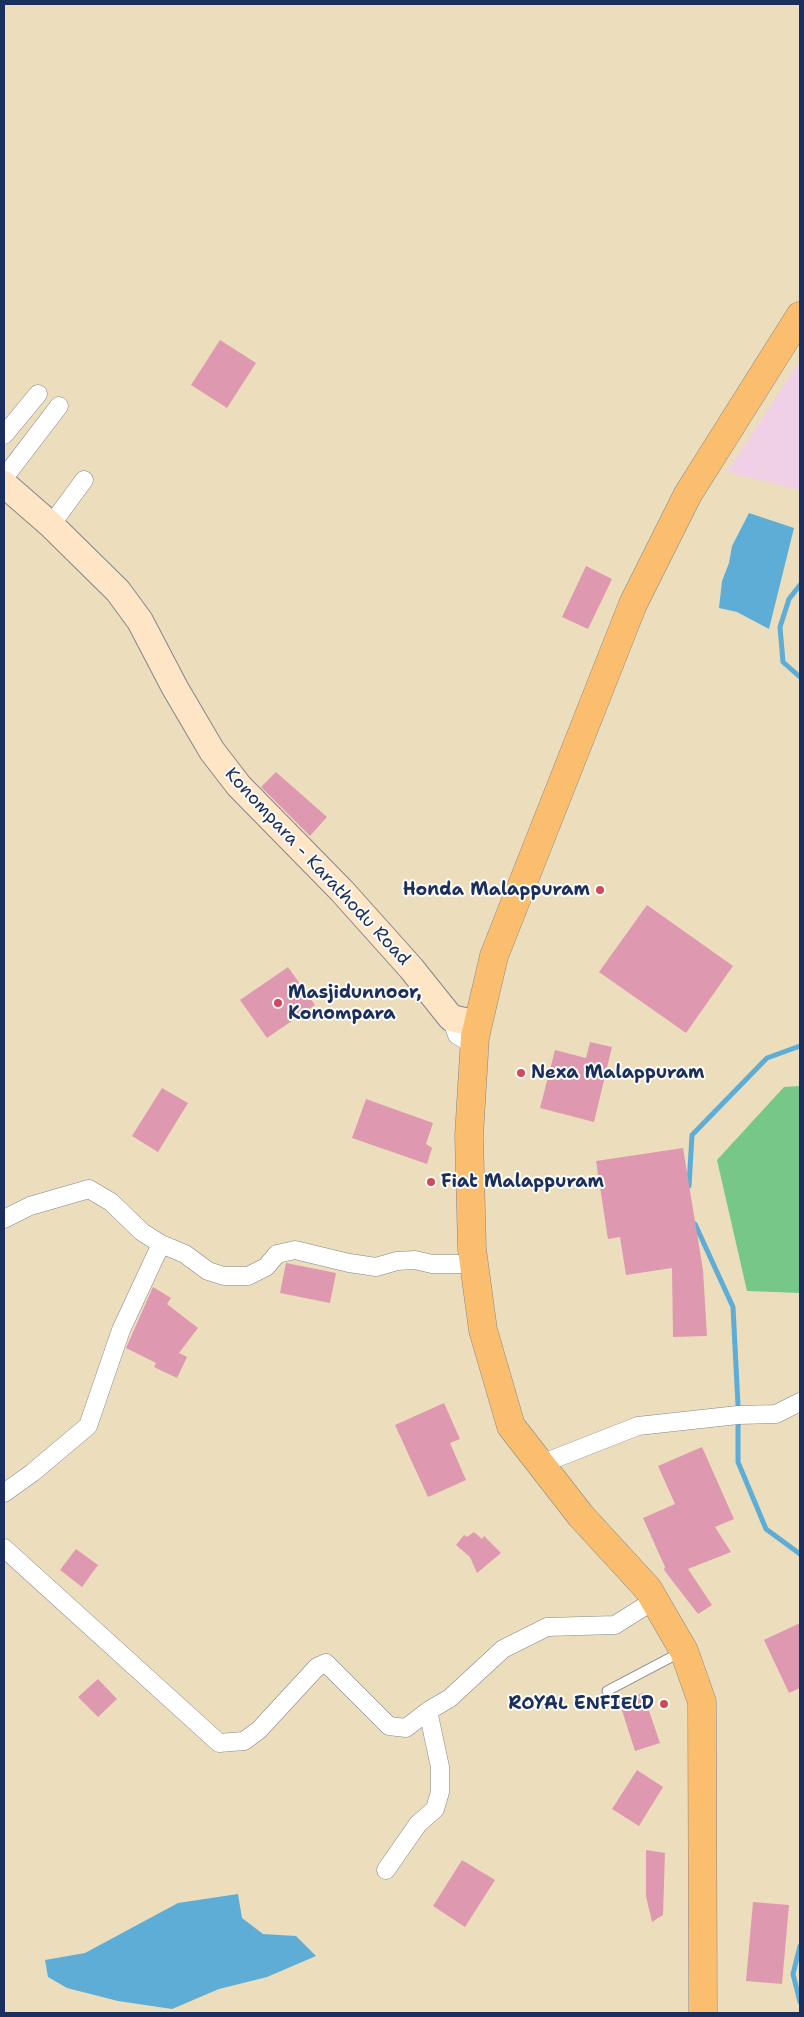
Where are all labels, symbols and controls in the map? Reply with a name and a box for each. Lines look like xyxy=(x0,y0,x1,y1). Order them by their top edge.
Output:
street label: Konompara - Karathodu Road xyxy=(220,764,414,970)
place label: Honda Malappuram xyxy=(403,879,590,901)
marker: Honda Malappuram xyxy=(594,884,606,896)
place label: Masjidunnoor, Konompara xyxy=(288,982,422,1024)
marker: Masjidunnoor, Konompara xyxy=(272,997,284,1009)
place label: Nexa Malappuram xyxy=(531,1062,705,1084)
marker: Nexa Malappuram xyxy=(515,1067,527,1079)
place label: Fiat Malappuram xyxy=(441,1171,604,1193)
marker: Fiat Malappuram xyxy=(425,1176,437,1188)
place label: ROYAL ENFIELD xyxy=(508,1693,654,1715)
marker: ROYAL ENFIELD xyxy=(658,1698,670,1710)

